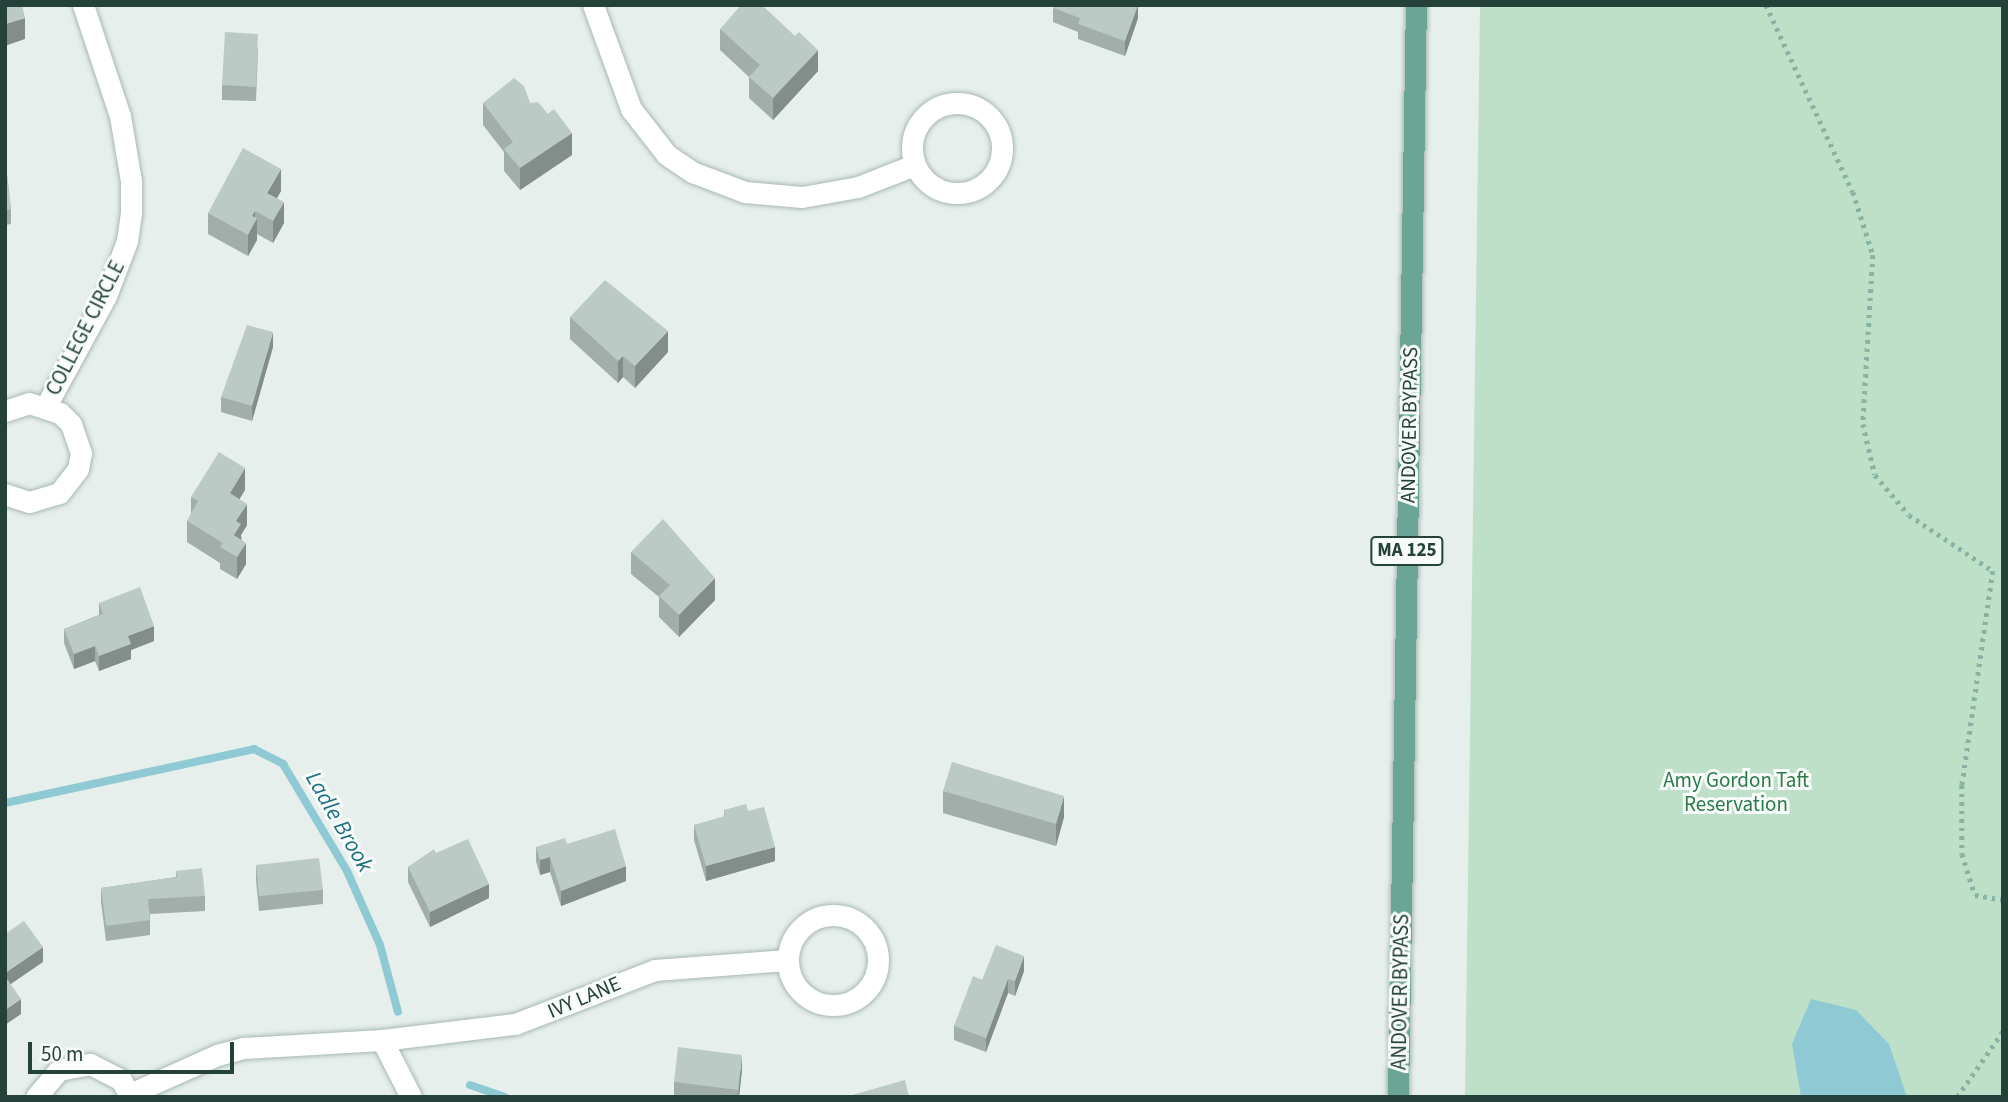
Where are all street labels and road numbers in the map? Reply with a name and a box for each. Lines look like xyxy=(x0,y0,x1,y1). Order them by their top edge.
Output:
street label: COLLEGE CIRCLE xyxy=(40,256,130,400)
street label: ANDOVER BYPASS xyxy=(1395,347,1423,503)
road number: MA 125 xyxy=(1370,536,1444,566)
street label: ANDOVER BYPASS xyxy=(1386,914,1414,1070)
street label: IVY LANE xyxy=(544,970,624,1024)

